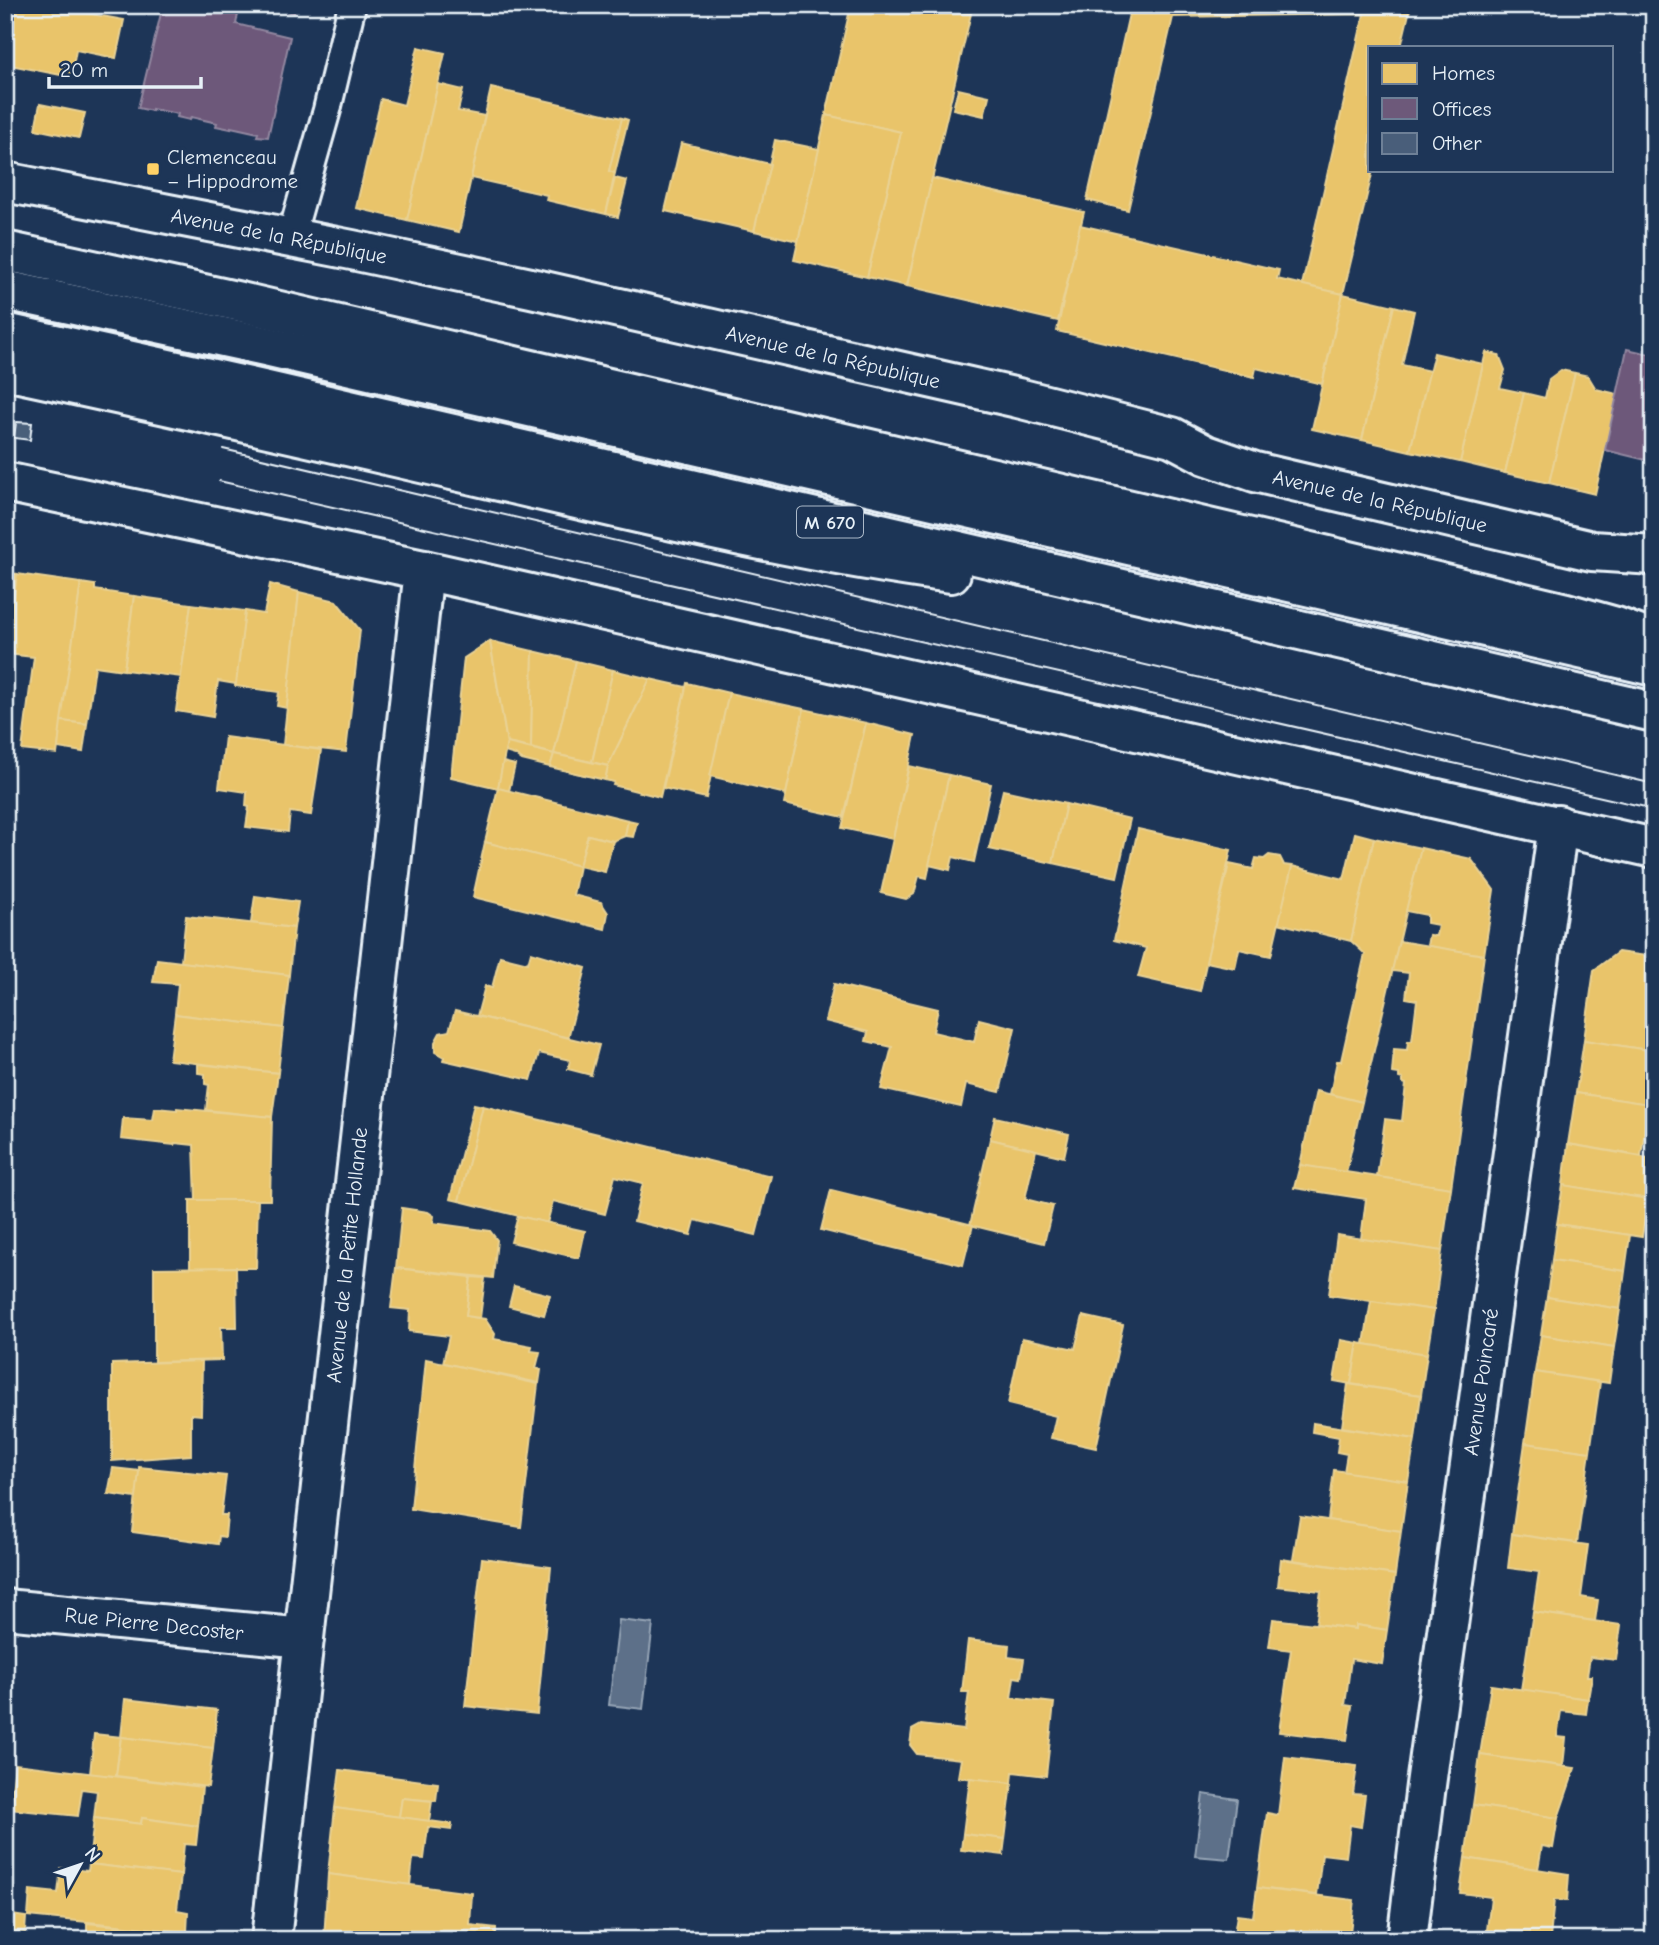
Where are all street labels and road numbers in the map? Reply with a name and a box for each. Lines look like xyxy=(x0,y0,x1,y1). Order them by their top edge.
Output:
street label: Avenue de la République xyxy=(169,203,389,269)
street label: Avenue de la République xyxy=(723,321,943,393)
street label: Avenue de la République xyxy=(1270,465,1490,537)
road number: M 670 xyxy=(797,506,863,538)
street label: Avenue de la Petite Hollande xyxy=(322,1126,372,1384)
street label: Avenue Poincaré xyxy=(1459,1307,1503,1457)
street label: Rue Pierre Decoster xyxy=(64,1603,245,1645)

